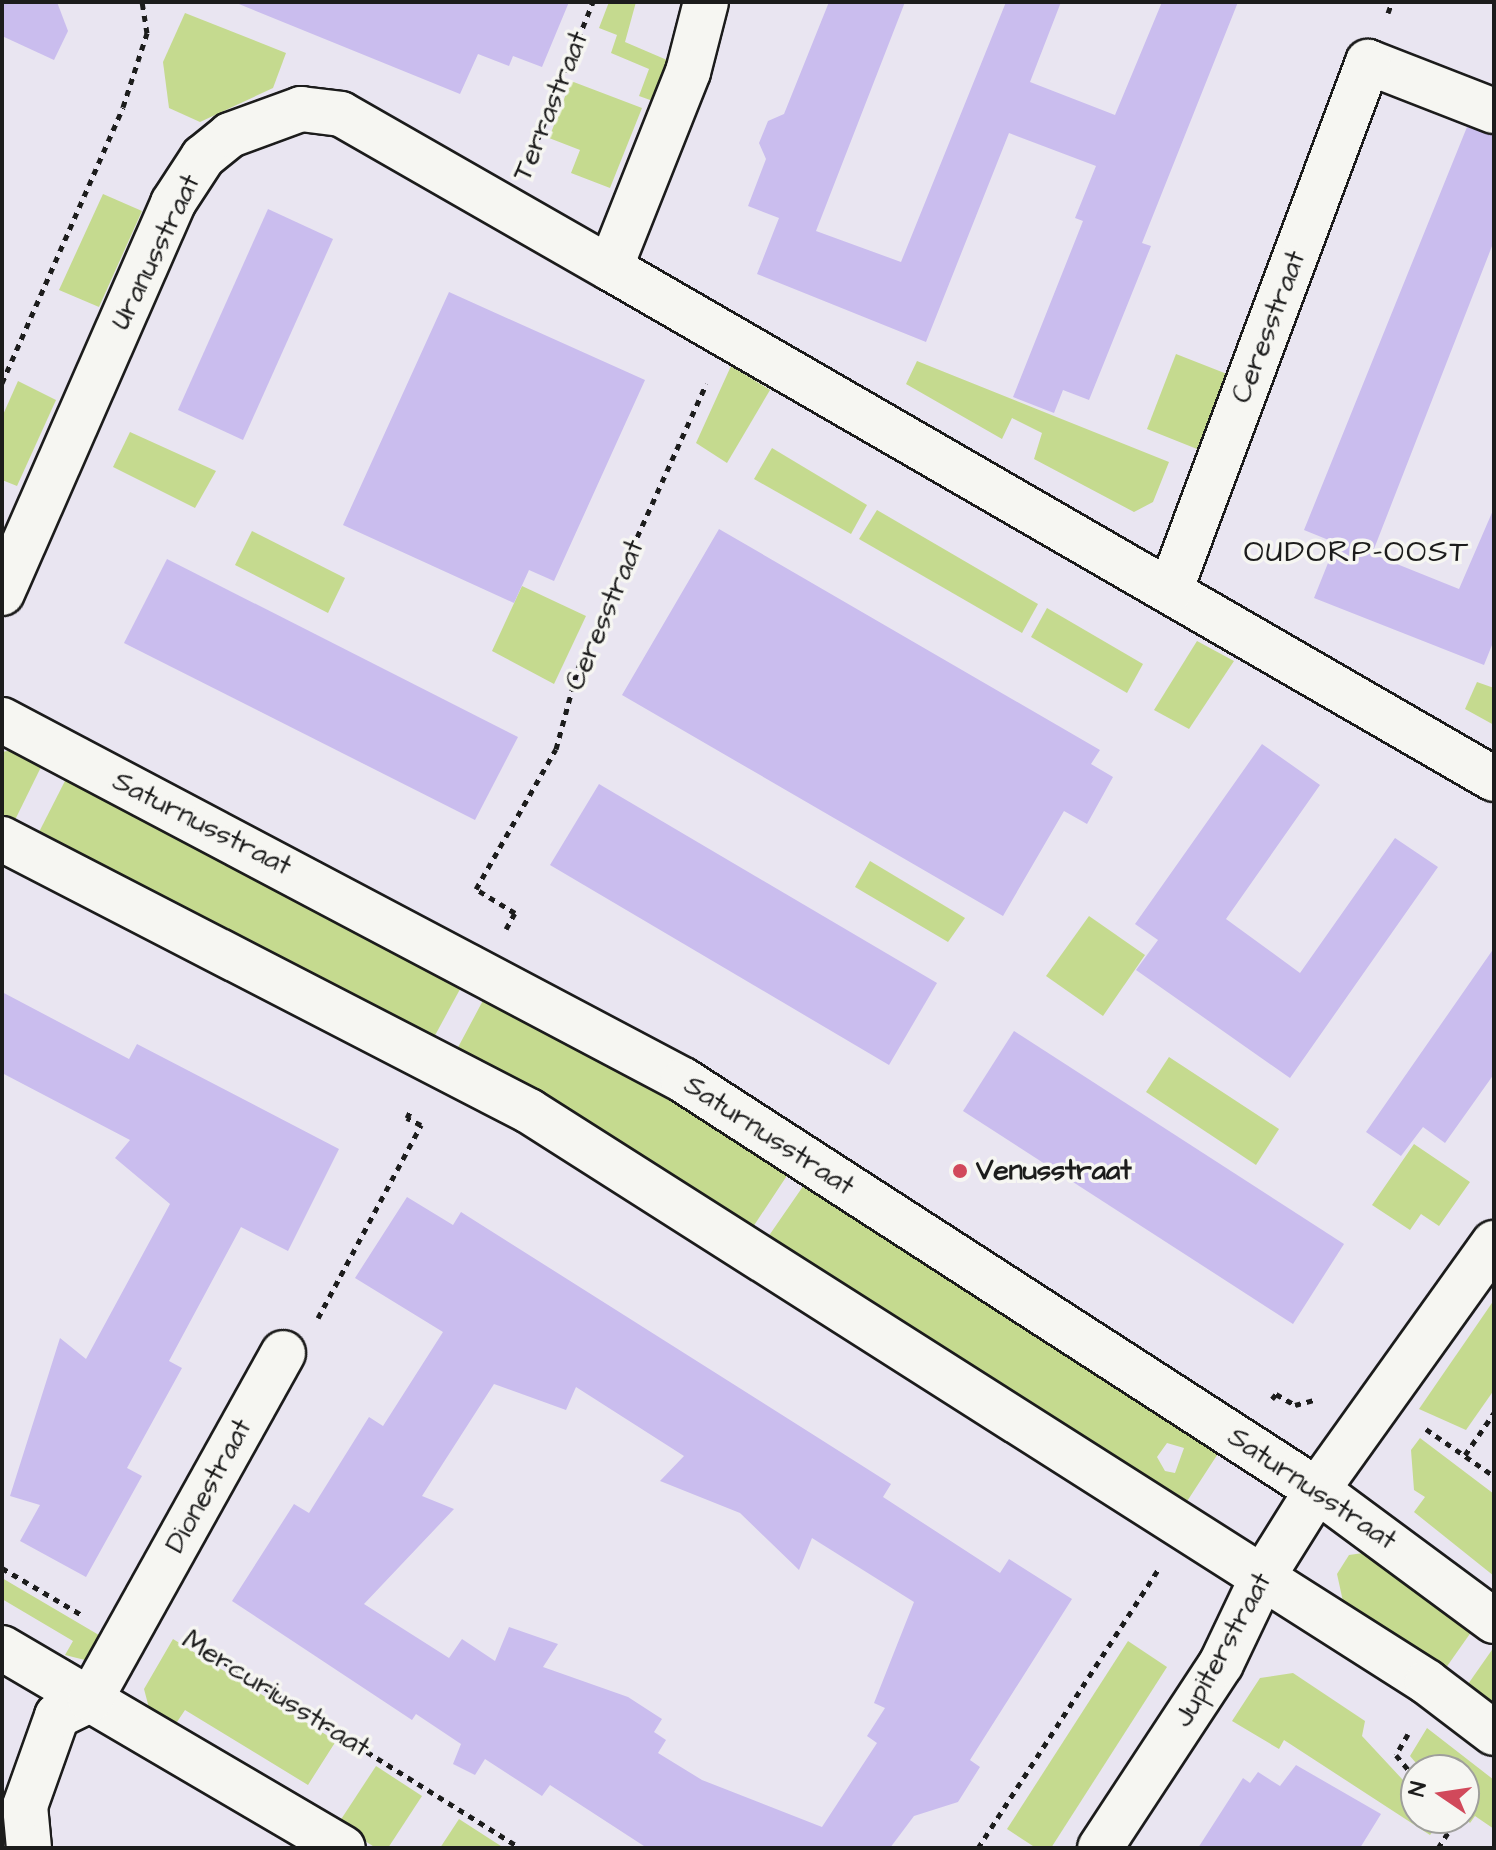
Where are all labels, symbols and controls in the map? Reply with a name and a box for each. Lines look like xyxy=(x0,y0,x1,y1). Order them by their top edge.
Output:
street label: Terrastraat xyxy=(506,26,596,186)
street label: Uranusstraat xyxy=(104,169,208,335)
street label: Ceresstraat xyxy=(1225,246,1313,408)
district label: OUDORP-OOST xyxy=(1244,534,1470,570)
street label: Ceresstraat xyxy=(558,535,652,695)
street label: Saturnusstraat xyxy=(107,765,297,883)
street label: Saturnusstraat xyxy=(678,1068,860,1204)
place label: Venusstraat xyxy=(976,1154,1132,1188)
marker: Venusstraat xyxy=(951,1162,969,1180)
street label: Dionestraat xyxy=(158,1413,260,1559)
street label: Saturnusstraat xyxy=(1221,1420,1403,1558)
street label: Jupiterstraat xyxy=(1167,1567,1279,1733)
street label: Mercuriusstraat xyxy=(176,1623,376,1765)
north arrow xyxy=(1400,1754,1480,1834)
text: N xyxy=(1401,1779,1435,1799)

